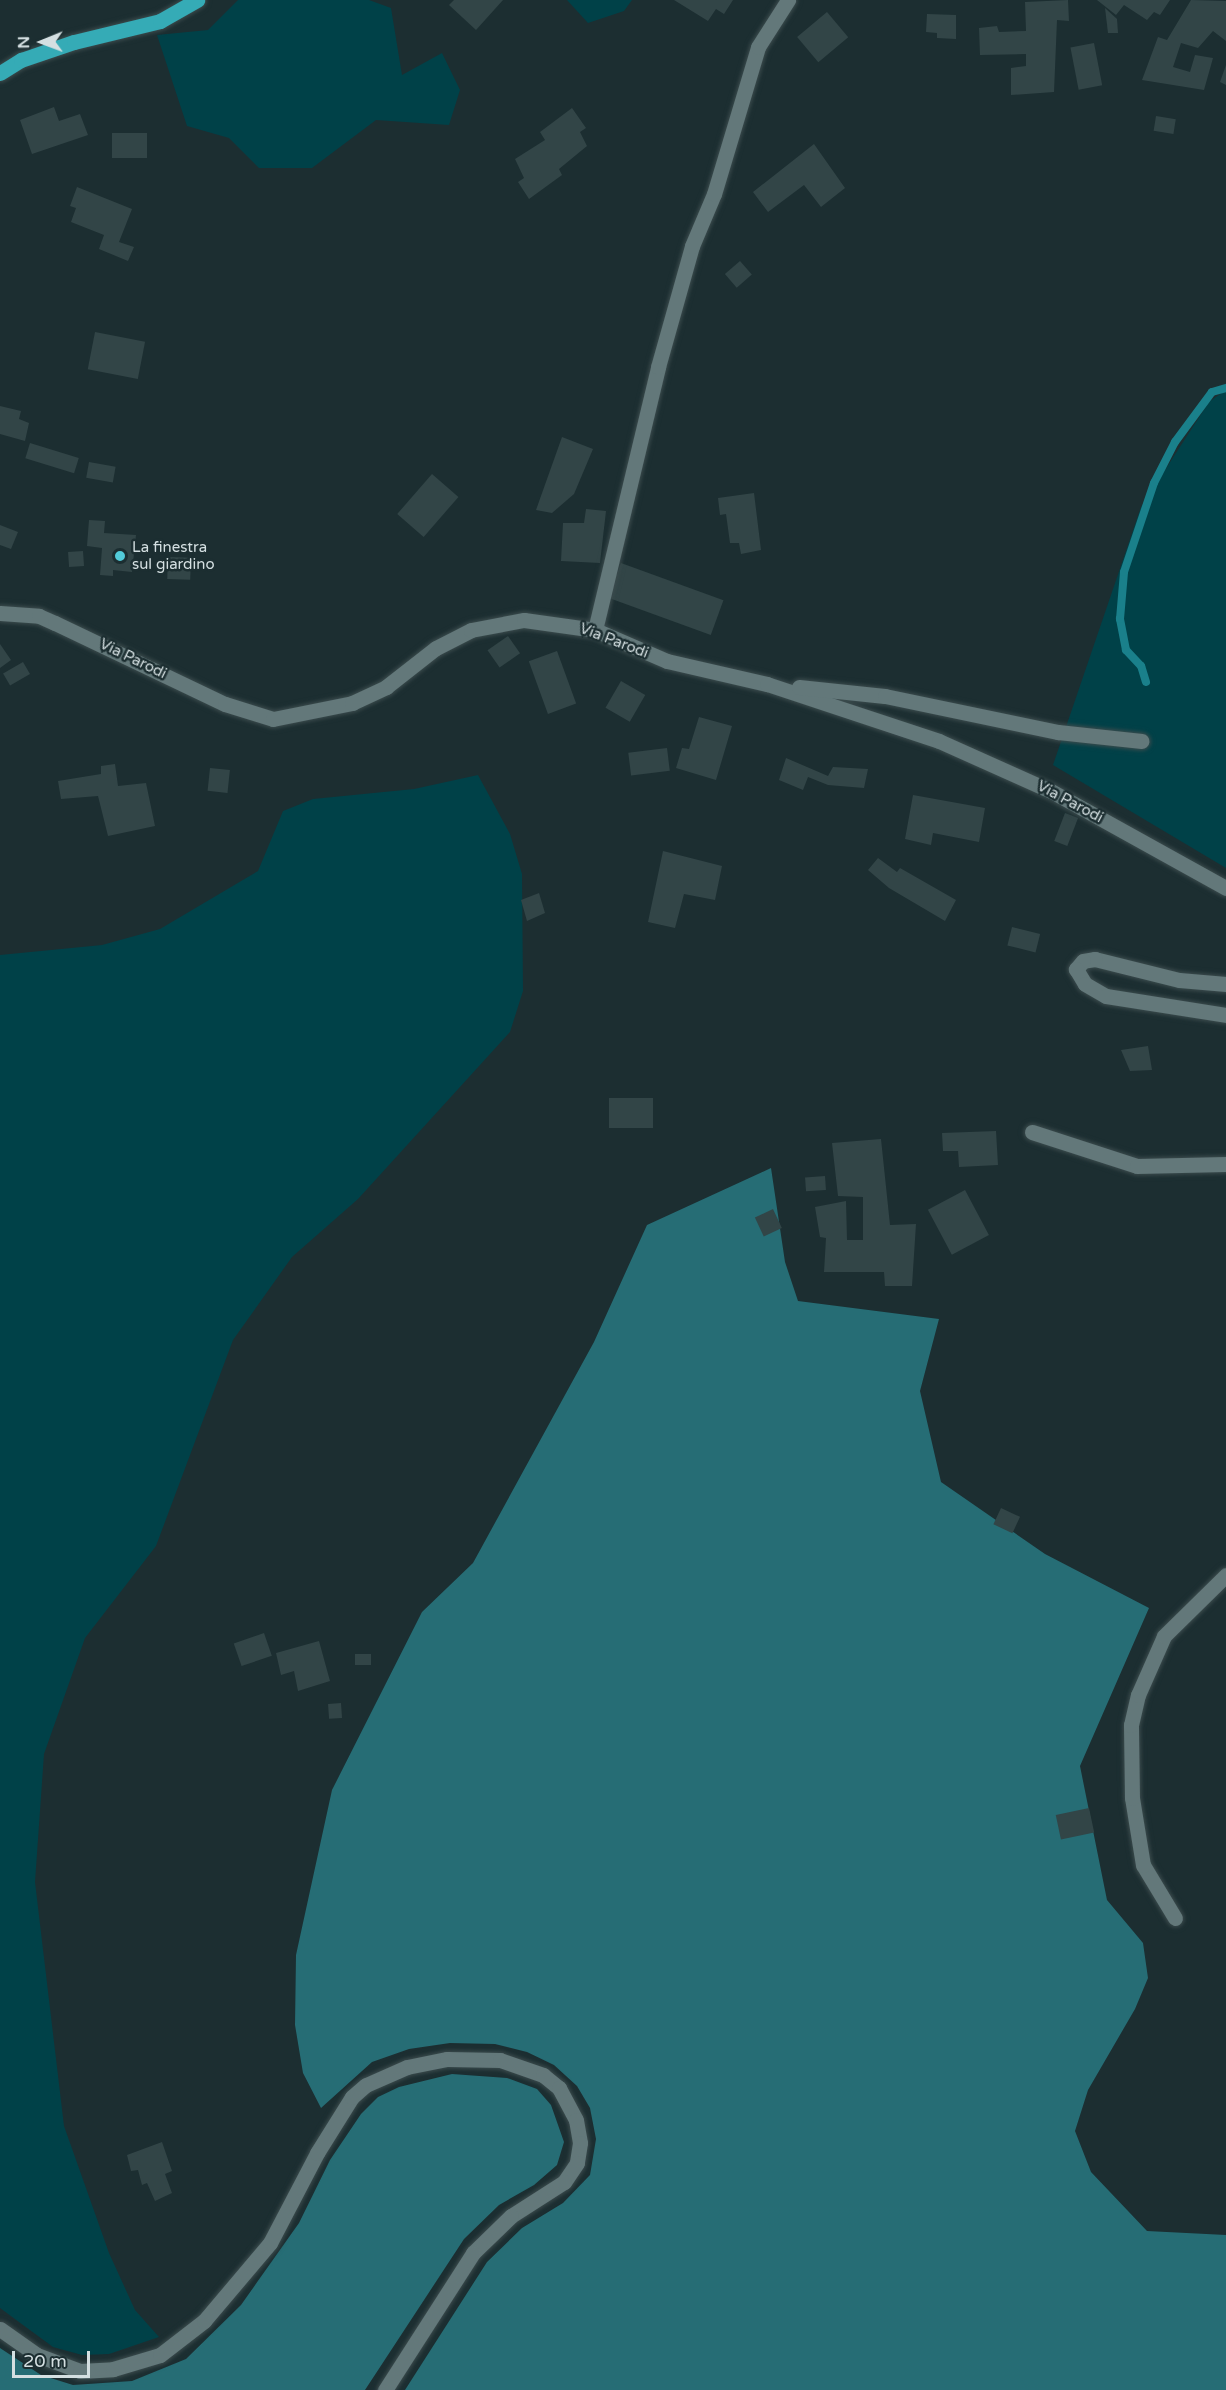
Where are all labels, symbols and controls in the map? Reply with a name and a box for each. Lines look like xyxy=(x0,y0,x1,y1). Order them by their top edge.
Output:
north arrow xyxy=(12,12,72,72)
text: N xyxy=(14,36,34,49)
place label: La finestra sul giardino xyxy=(132,538,215,573)
marker: La finestra sul giardino xyxy=(113,549,127,563)
street label: Via Parodi xyxy=(577,620,651,662)
street label: Via Parodi xyxy=(97,635,169,683)
street label: Via Parodi xyxy=(1034,777,1106,827)
scale bar xyxy=(15,2339,93,2377)
text: 20 m xyxy=(23,2350,67,2372)

